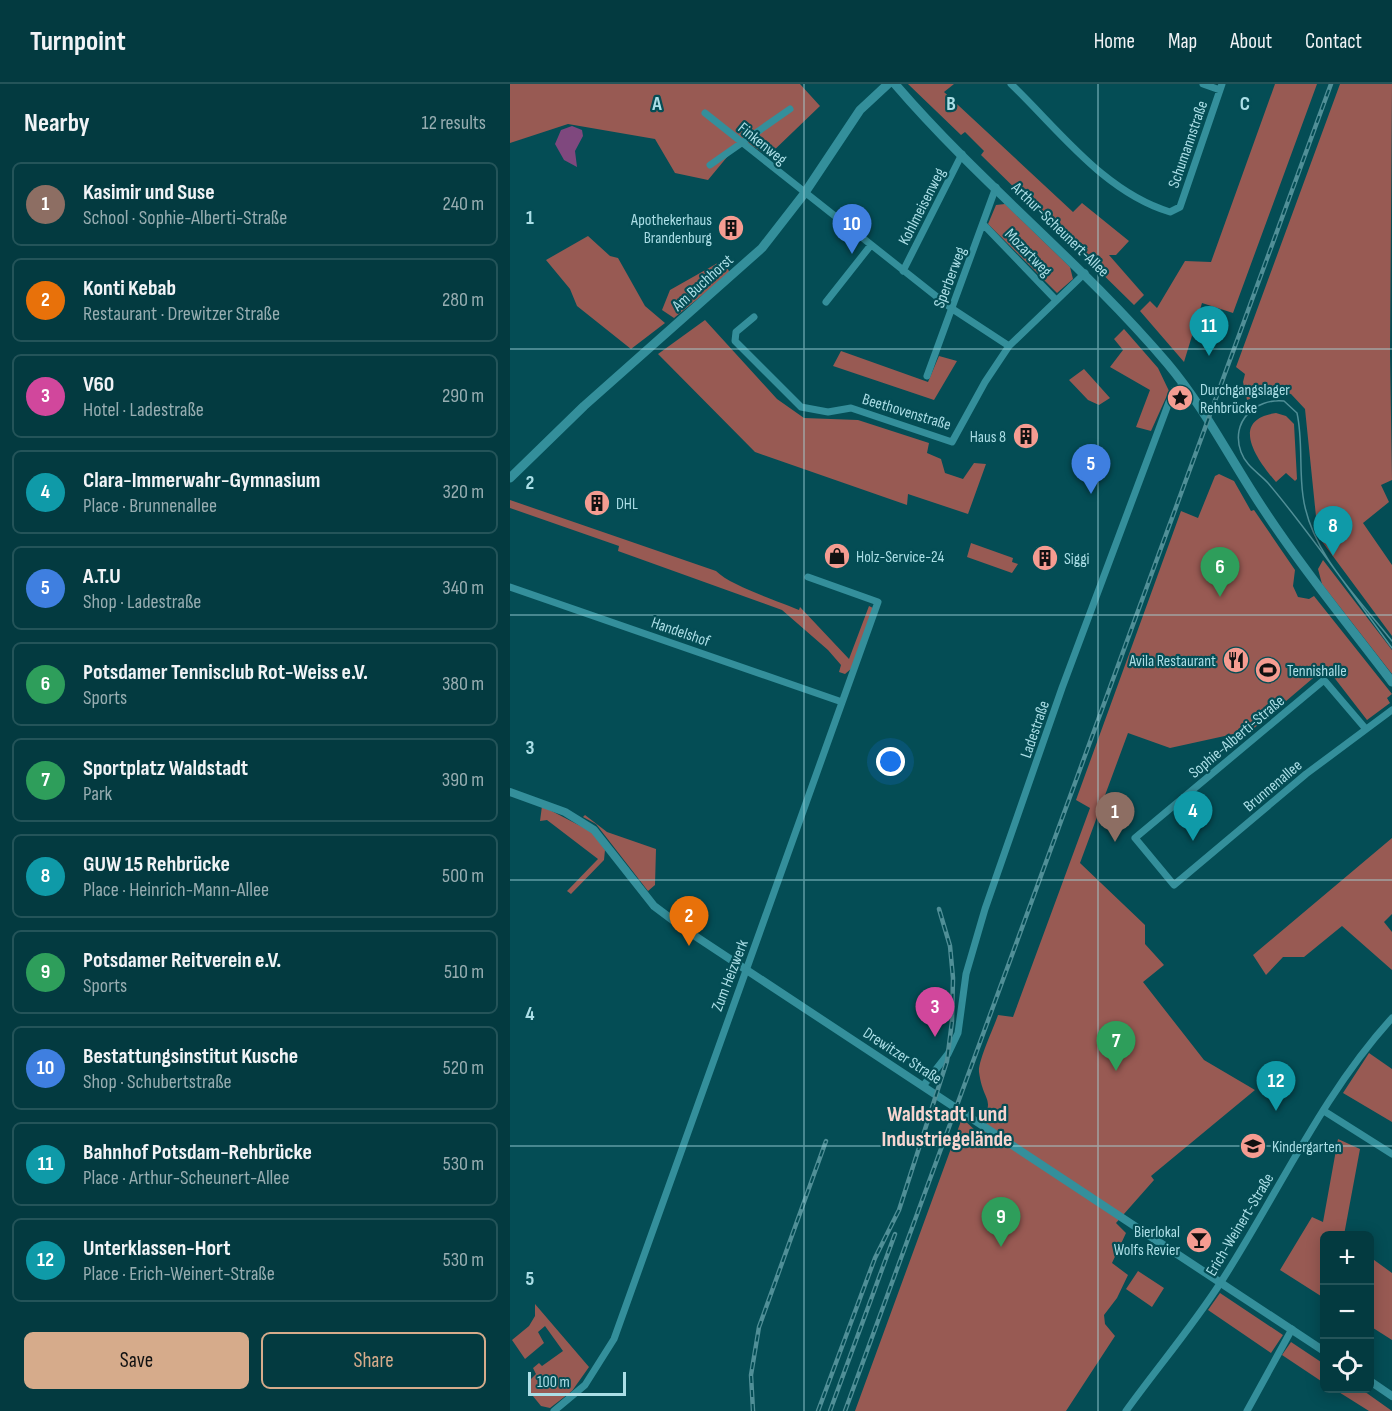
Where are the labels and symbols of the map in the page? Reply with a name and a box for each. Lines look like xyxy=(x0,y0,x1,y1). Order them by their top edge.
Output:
text: A xyxy=(651,92,662,116)
text: B xyxy=(946,92,956,116)
text: C xyxy=(1240,92,1250,116)
street label: Schumannstraße xyxy=(1165,98,1212,191)
street label: Finkenweg xyxy=(734,119,790,169)
street label: Kohlmeisenweg xyxy=(895,165,950,248)
street label: Arthur-Scheunert-Allee xyxy=(1007,178,1113,281)
pin: 10 xyxy=(832,204,872,254)
text: 1 xyxy=(526,206,534,230)
place label: Apothekerhaus Brandenburg xyxy=(630,211,712,248)
building icon: Apothekerhaus Brandenburg xyxy=(716,213,746,243)
street label: Mozartweg xyxy=(1000,225,1055,281)
street label: Sperberweg xyxy=(930,244,971,311)
street label: Am Buchhorst xyxy=(668,251,737,316)
pin: 11 xyxy=(1190,306,1228,356)
place label: Durchgangslager Rehbrücke xyxy=(1200,381,1290,418)
place icon: Durchgangslager Rehbrücke xyxy=(1165,383,1195,413)
street label: Beethovenstraße xyxy=(860,390,953,435)
building icon: Haus 8 xyxy=(1011,421,1041,451)
place label: Haus 8 xyxy=(970,428,1006,447)
pin: 5 xyxy=(1072,444,1110,494)
text: 2 xyxy=(526,471,534,495)
building icon: DHL xyxy=(582,488,612,518)
place label: DHL xyxy=(616,495,638,514)
pin: 8 xyxy=(1314,506,1352,556)
shop icon: Holz-Service-24 xyxy=(822,541,852,571)
building icon: Siggi xyxy=(1030,543,1060,573)
place label: Holz-Service-24 xyxy=(856,548,945,567)
pin: 6 xyxy=(1200,548,1240,597)
place label: Siggi xyxy=(1064,550,1090,569)
street label: Handelshof xyxy=(649,614,713,651)
restaurant icon: Avila Restaurant xyxy=(1221,645,1251,675)
place label: Avila Restaurant xyxy=(1128,652,1216,671)
sports icon: Tennishalle xyxy=(1253,655,1283,685)
place label: Tennishalle xyxy=(1287,662,1347,681)
street label: Sophie-Alberti-Straße xyxy=(1185,692,1289,783)
street label: Ladestraße xyxy=(1017,698,1054,761)
text: 3 xyxy=(526,736,535,760)
your location xyxy=(876,747,905,776)
street label: Brunnenallee xyxy=(1240,756,1306,816)
pin: 1 xyxy=(1096,792,1134,842)
pin: 4 xyxy=(1174,792,1212,841)
pin: 2 xyxy=(670,896,708,946)
street label: Zum Heizwerk xyxy=(708,937,753,1014)
pin: 3 xyxy=(916,988,954,1037)
text: 4 xyxy=(525,1002,535,1026)
pin: 7 xyxy=(1096,1022,1136,1071)
street label: Drewitzer Straße xyxy=(859,1024,945,1089)
pin: 12 xyxy=(1256,1062,1296,1111)
district label: Waldstadt I und Industriegelände xyxy=(882,1101,1013,1153)
school or university icon: Kindergarten xyxy=(1238,1131,1268,1161)
place label: Kindergarten xyxy=(1272,1138,1342,1157)
street label: Erich-Weinert-Straße xyxy=(1202,1170,1278,1280)
pin: 9 xyxy=(982,1198,1020,1247)
place label: Bierlokal Wolfs Revier xyxy=(1114,1223,1180,1260)
bar icon: Bierlokal Wolfs Revier xyxy=(1184,1225,1214,1255)
text: 5 xyxy=(526,1267,535,1291)
scale bar xyxy=(528,1369,626,1396)

